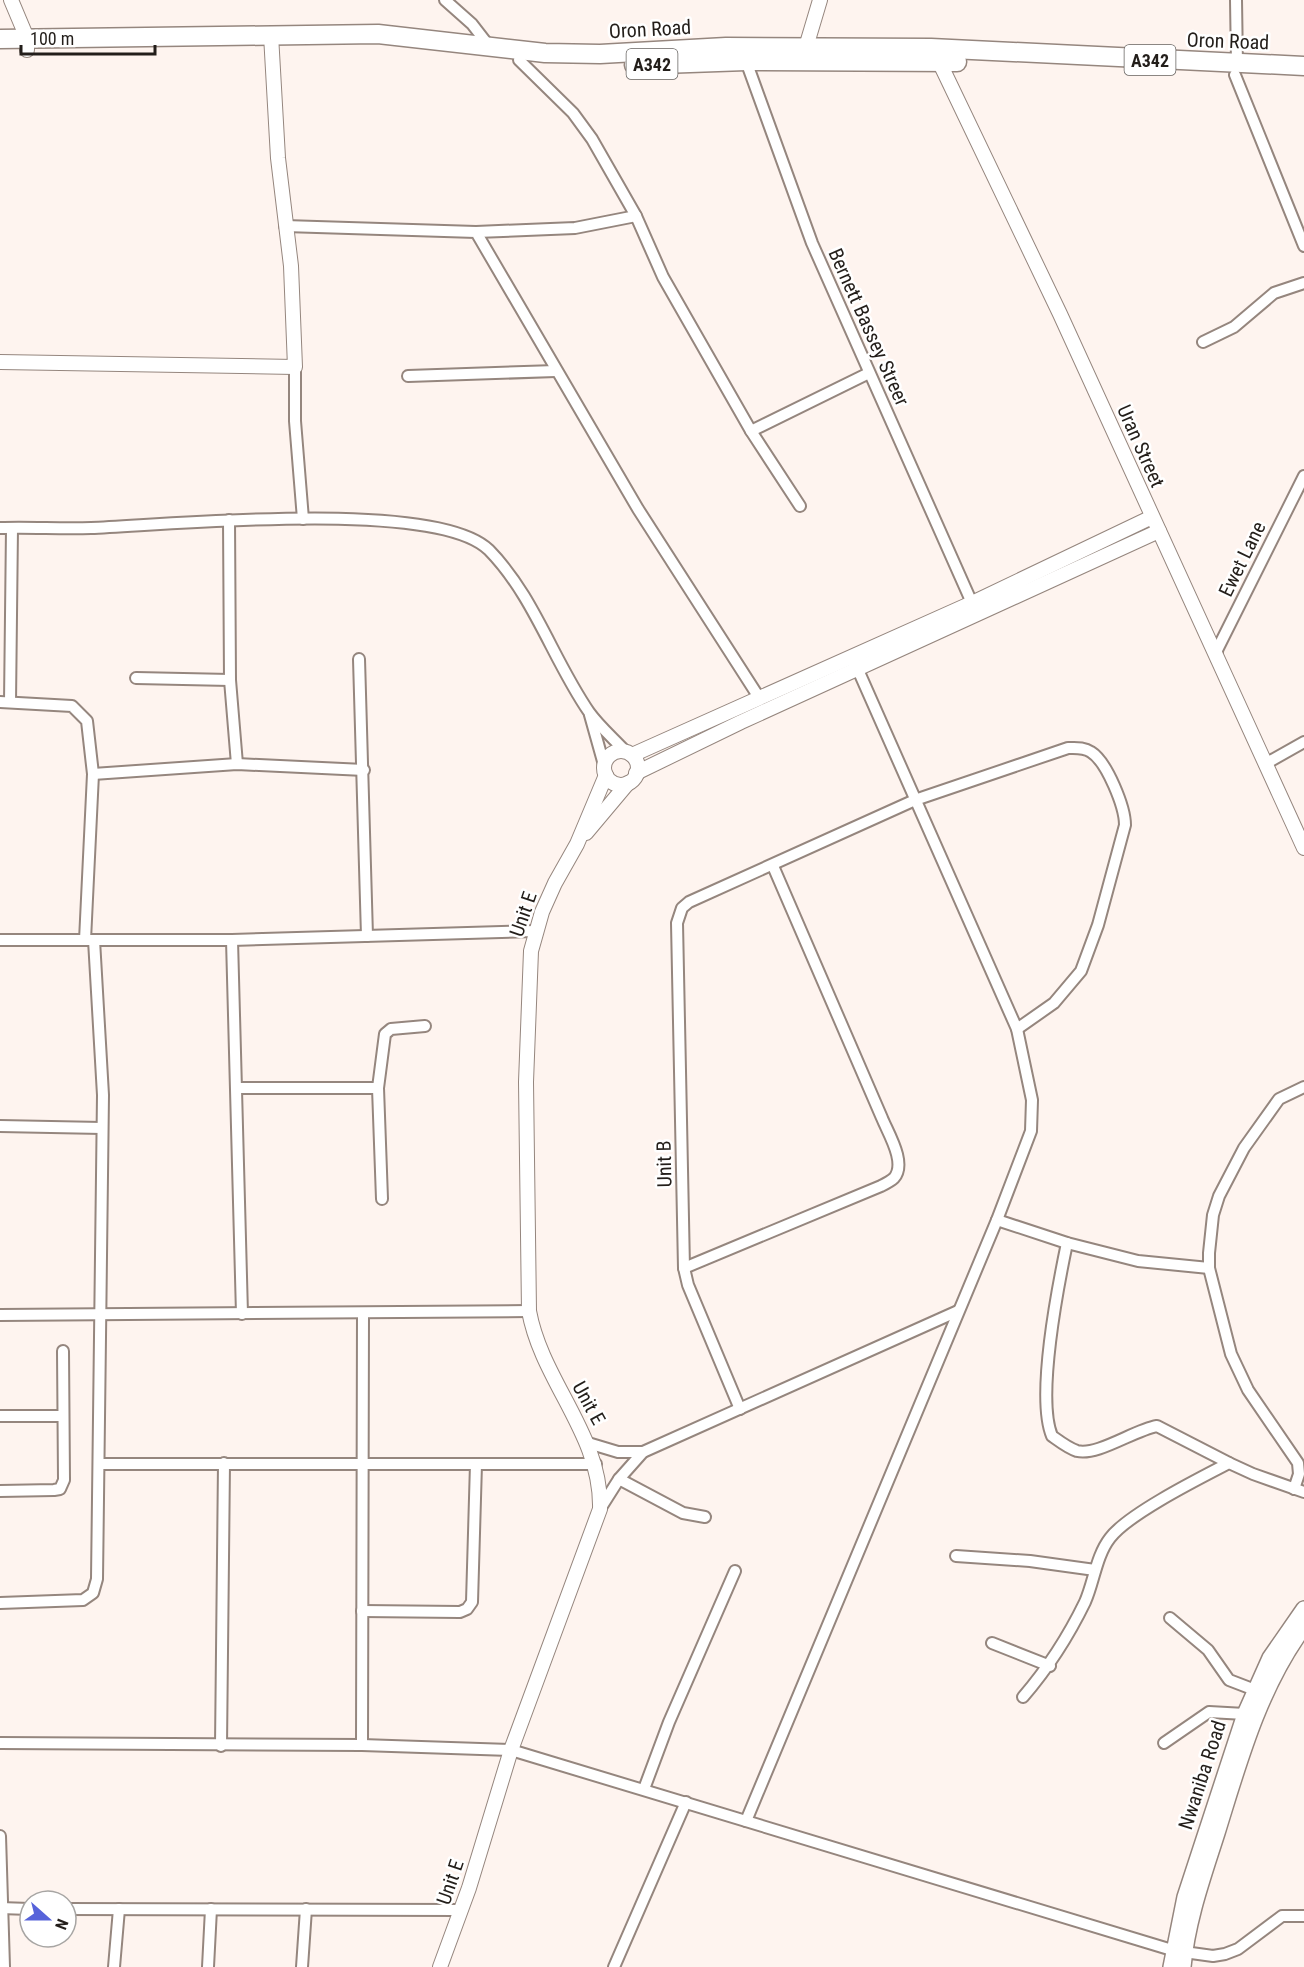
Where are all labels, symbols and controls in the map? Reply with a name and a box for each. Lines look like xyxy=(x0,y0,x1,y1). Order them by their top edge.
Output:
street label: Oron Road xyxy=(608,15,692,43)
scale bar xyxy=(21,18,154,56)
text: 100 m xyxy=(30,28,74,49)
street label: Oron Road xyxy=(1186,28,1270,54)
road number: A342 xyxy=(1124,45,1176,75)
road number: A342 xyxy=(626,49,678,79)
street label: Bernett Bassey Streer xyxy=(823,245,915,409)
street label: Uran Street xyxy=(1112,401,1170,491)
street label: Ewet Lane xyxy=(1214,517,1270,601)
street label: Unit E xyxy=(504,888,542,940)
street label: Unit B xyxy=(652,1140,676,1188)
street label: Unit E xyxy=(567,1377,611,1429)
street label: Nwaniba Road xyxy=(1173,1717,1231,1833)
street label: Unit E xyxy=(431,1856,469,1908)
north arrow xyxy=(18,1889,78,1949)
text: N xyxy=(51,1916,72,1932)

